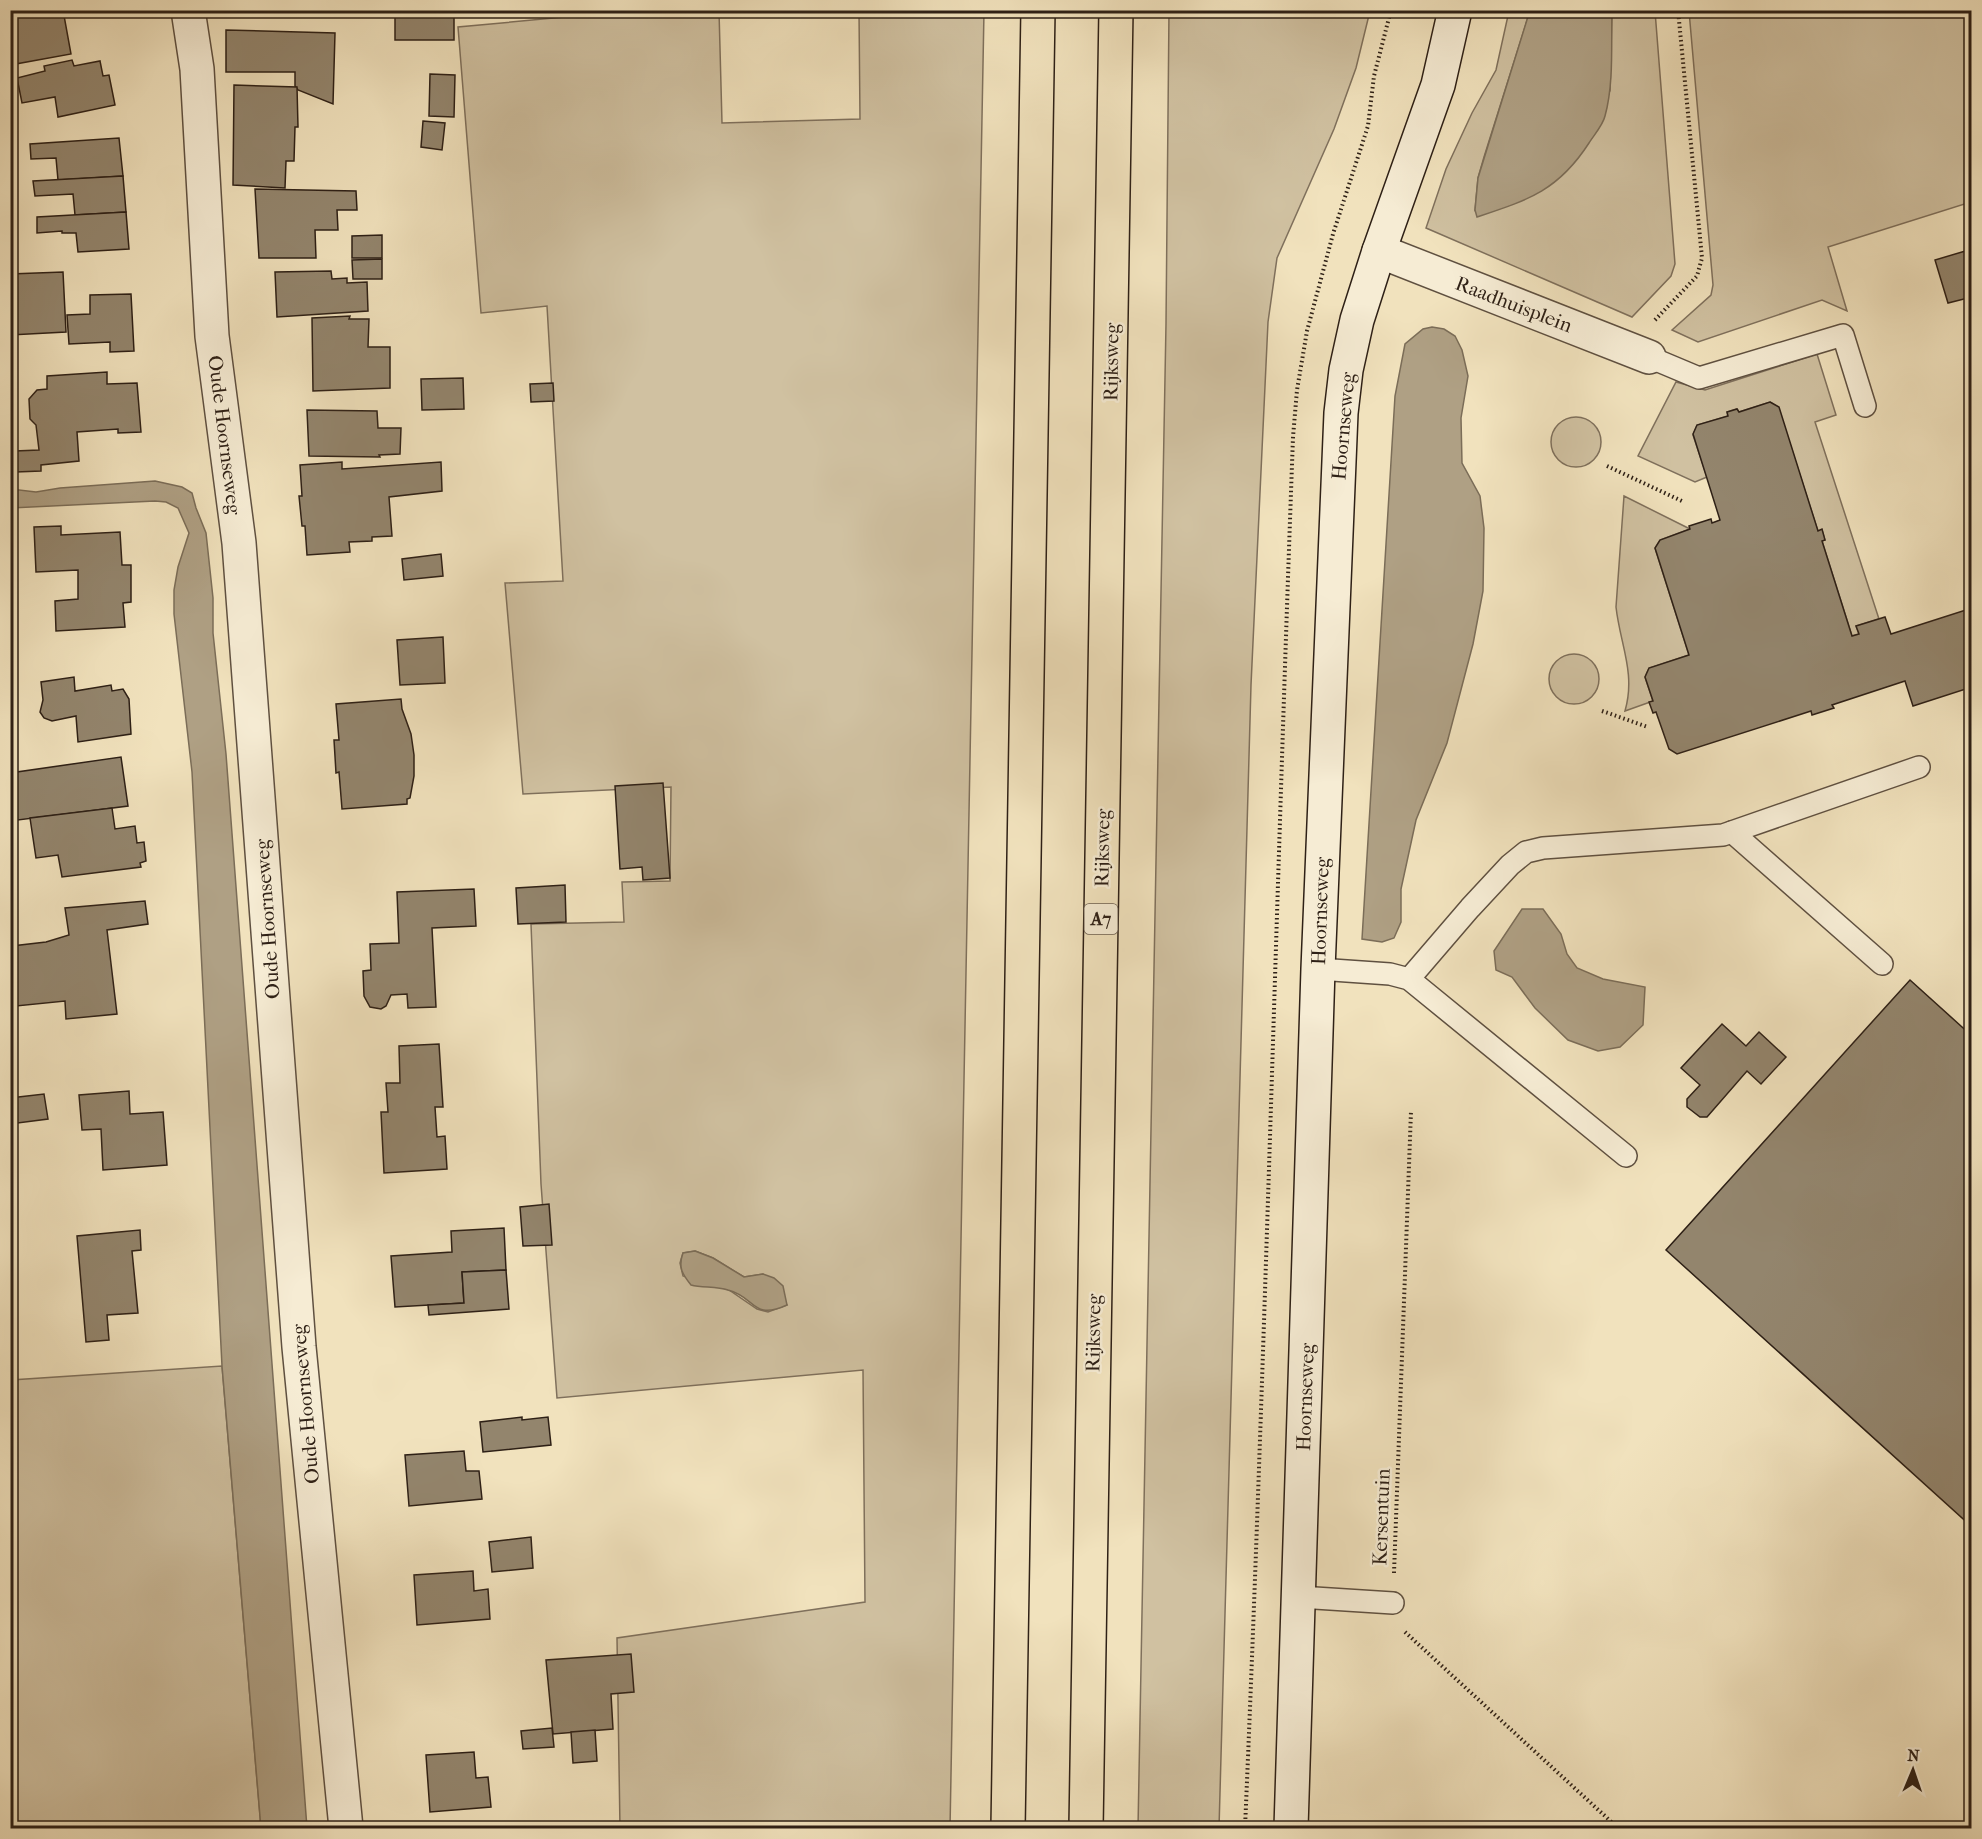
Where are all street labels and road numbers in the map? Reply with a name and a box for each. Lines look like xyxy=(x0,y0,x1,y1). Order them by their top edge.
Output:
street label: Raadhuisplein xyxy=(1452,272,1576,337)
street label: Rijksweg xyxy=(1099,322,1124,401)
street label: Oude Hoornseweg xyxy=(203,354,246,516)
street label: Hoornseweg xyxy=(1327,371,1360,481)
street label: Rijksweg xyxy=(1090,808,1115,887)
street label: Oude Hoornseweg xyxy=(250,838,285,1000)
street label: Hoornseweg xyxy=(1307,856,1334,965)
road number: A7 xyxy=(1084,904,1118,934)
street label: Rijksweg xyxy=(1081,1293,1106,1372)
street label: Oude Hoornseweg xyxy=(287,1323,324,1485)
street label: Hoornseweg xyxy=(1292,1342,1319,1451)
street label: Kersentuin xyxy=(1368,1468,1395,1566)

